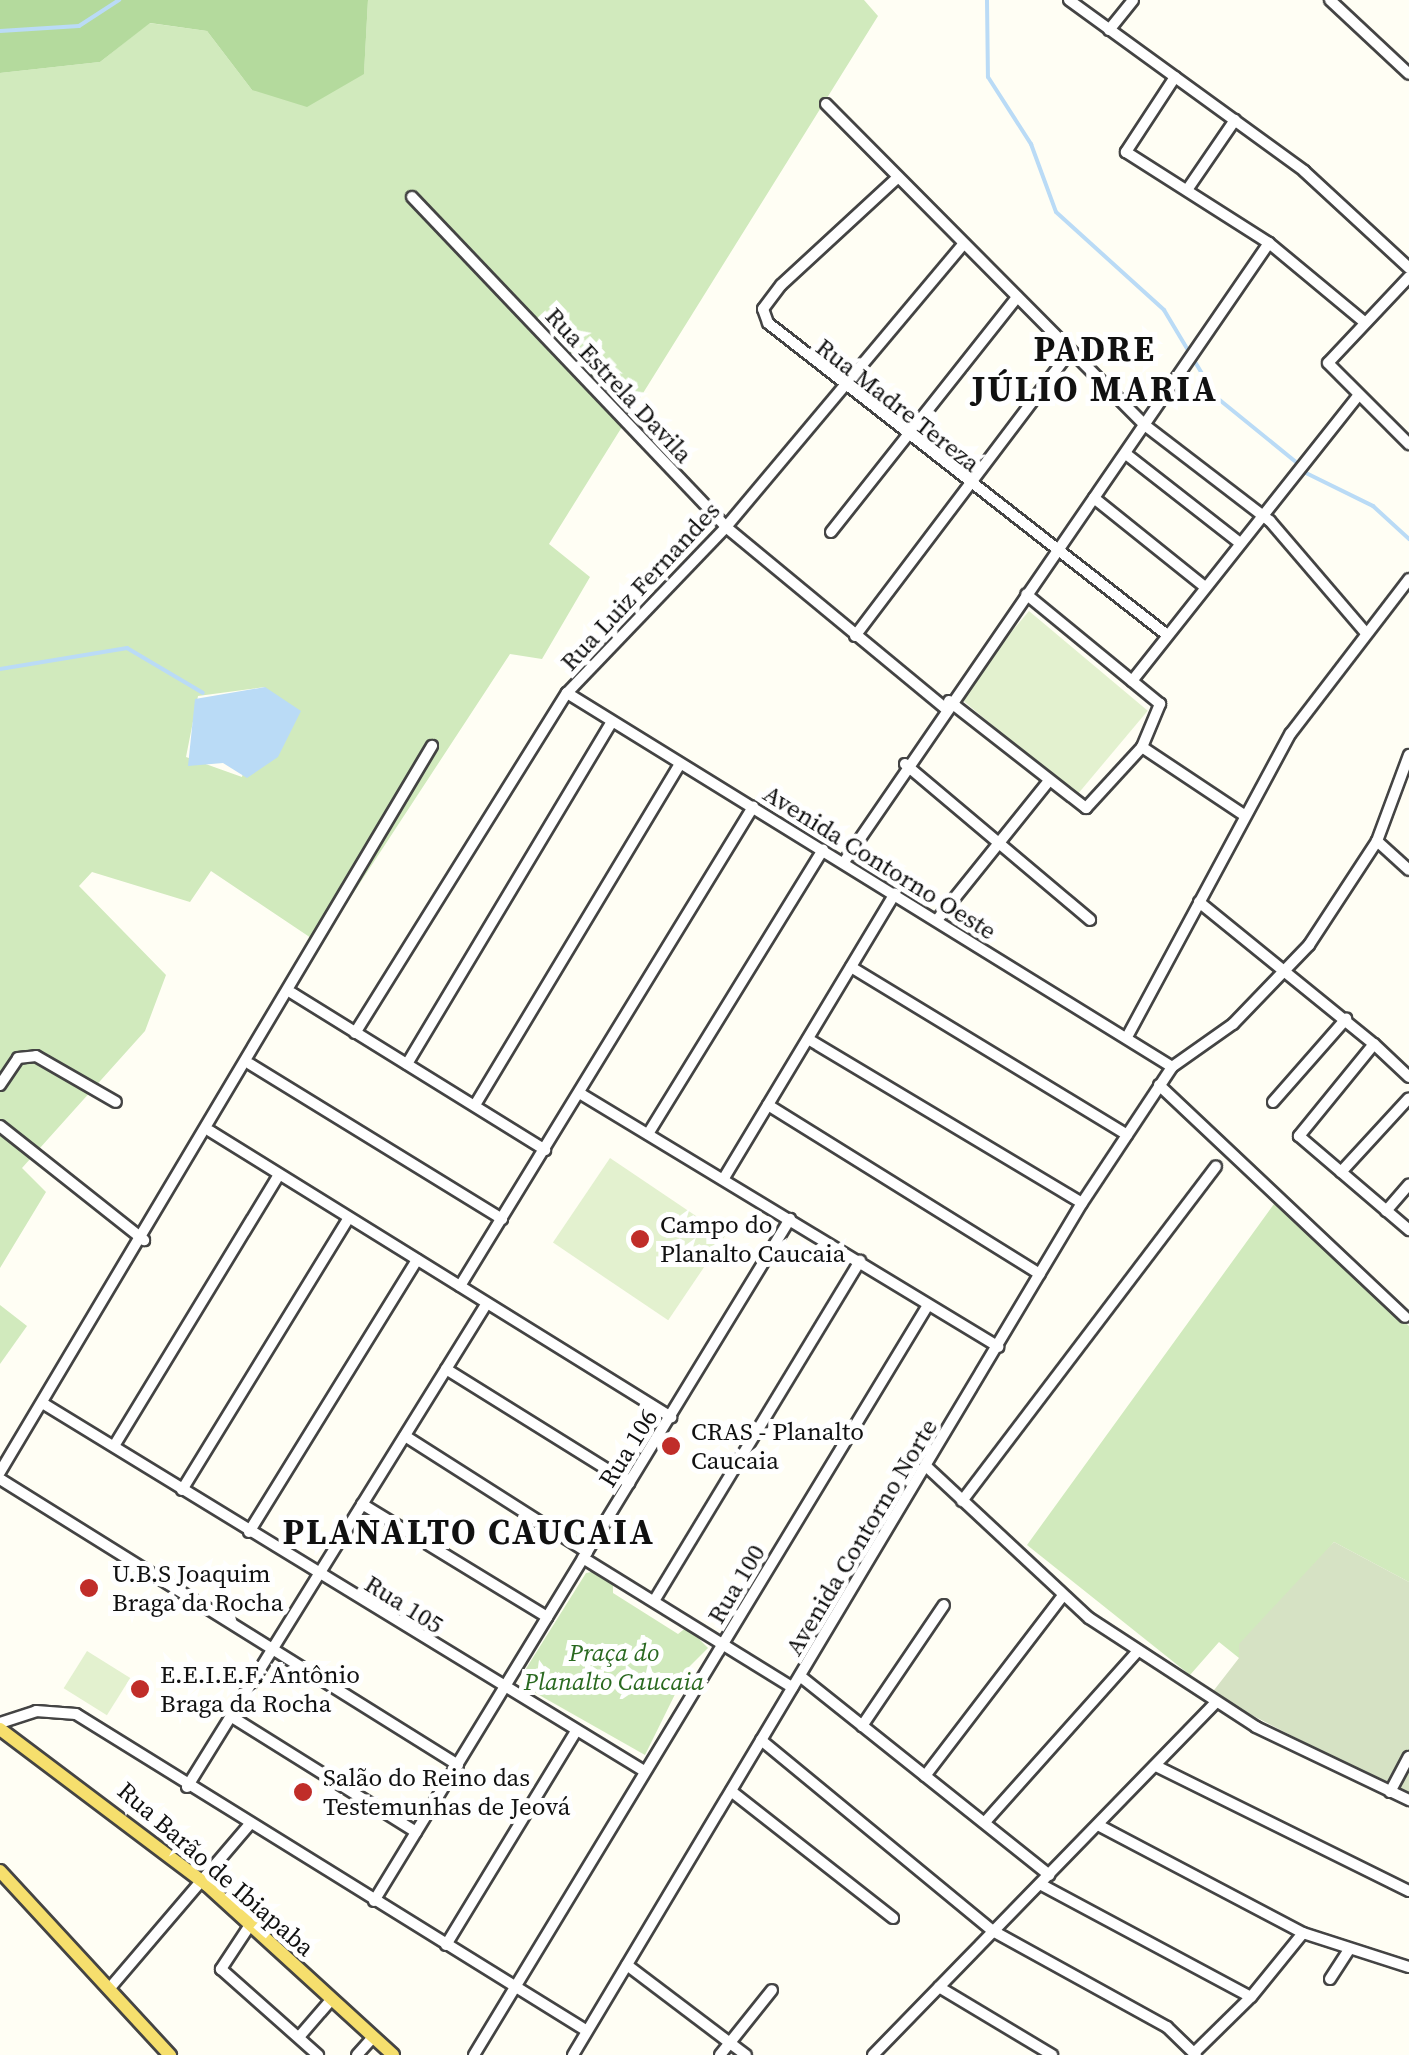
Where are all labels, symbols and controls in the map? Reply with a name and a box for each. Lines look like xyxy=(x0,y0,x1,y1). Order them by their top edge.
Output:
street label: Rua Estrela Davila xyxy=(539,301,699,469)
district label: PADRE JÚLIO MARIA xyxy=(971,328,1219,410)
street label: Rua Madre Tereza xyxy=(810,332,986,478)
street label: Rua Luiz Fernandes xyxy=(554,495,726,677)
street label: Avenida Contorno Oeste xyxy=(758,778,1002,946)
place label: Campo do Planalto Caucaia xyxy=(660,1210,845,1269)
marker: Campo do Planalto Caucaia xyxy=(629,1228,651,1250)
street label: Rua 106 xyxy=(592,1403,664,1493)
street label: Avenida Contorno Norte xyxy=(779,1413,943,1661)
place label: CRAS - Planalto Caucaia xyxy=(691,1417,864,1476)
marker: CRAS - Planalto Caucaia xyxy=(660,1435,682,1457)
district label: PLANALTO CAUCAIA xyxy=(282,1511,656,1553)
street label: Rua 100 xyxy=(701,1539,771,1629)
place label: U.B.S Joaquim Braga da Rocha xyxy=(112,1559,283,1618)
street label: Rua 105 xyxy=(359,1568,449,1640)
marker: U.B.S Joaquim Braga da Rocha xyxy=(76,1575,102,1601)
park label: Praça do Planalto Caucaia xyxy=(524,1638,704,1697)
place label: E.E.I.E.F. Antônio Braga da Rocha xyxy=(160,1660,360,1719)
marker: E.E.I.E.F. Antônio Braga da Rocha xyxy=(129,1678,151,1700)
place label: Salão do Reino das Testemunhas de Jeová xyxy=(323,1763,570,1822)
street label: Rua Barão de Ibiapaba xyxy=(112,1775,320,1963)
marker: Salão do Reino das Testemunhas de Jeová xyxy=(292,1781,314,1803)

